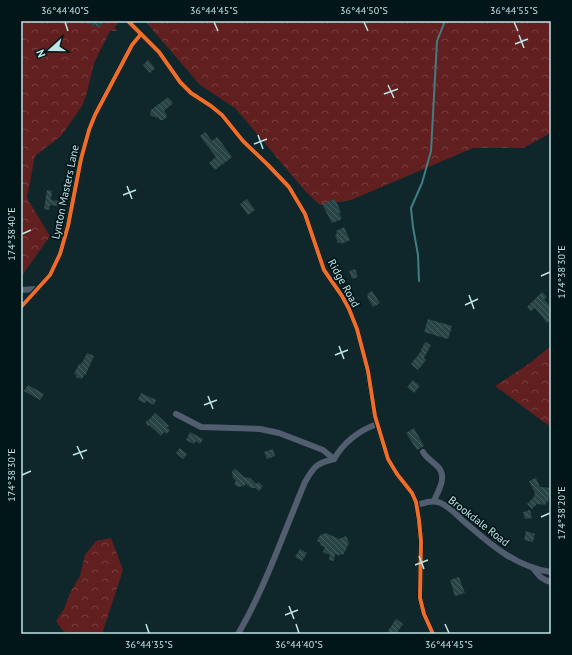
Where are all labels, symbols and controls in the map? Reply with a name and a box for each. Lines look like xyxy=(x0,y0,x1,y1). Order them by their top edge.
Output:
text: 36°44'40"S xyxy=(41,4,89,17)
text: 36°44'45"S xyxy=(190,4,238,17)
text: 36°44'50"S xyxy=(340,4,388,17)
text: 36°44'55"S xyxy=(490,4,538,17)
north arrow xyxy=(30,30,70,70)
text: N xyxy=(33,48,48,59)
street label: Lynton Masters Lane xyxy=(48,143,82,240)
text: 174°38'40"E xyxy=(5,207,18,261)
text: 174°38'30"E xyxy=(555,245,568,299)
street label: Ridge Road xyxy=(325,256,363,310)
text: 174°38'30"E xyxy=(5,448,18,502)
text: 174°38'20"E xyxy=(555,486,568,540)
street label: Brookdale Road xyxy=(446,493,512,549)
text: 36°44'35"S xyxy=(125,638,173,651)
text: 36°44'40"S xyxy=(275,638,323,651)
text: 36°44'45"S xyxy=(425,638,473,651)

